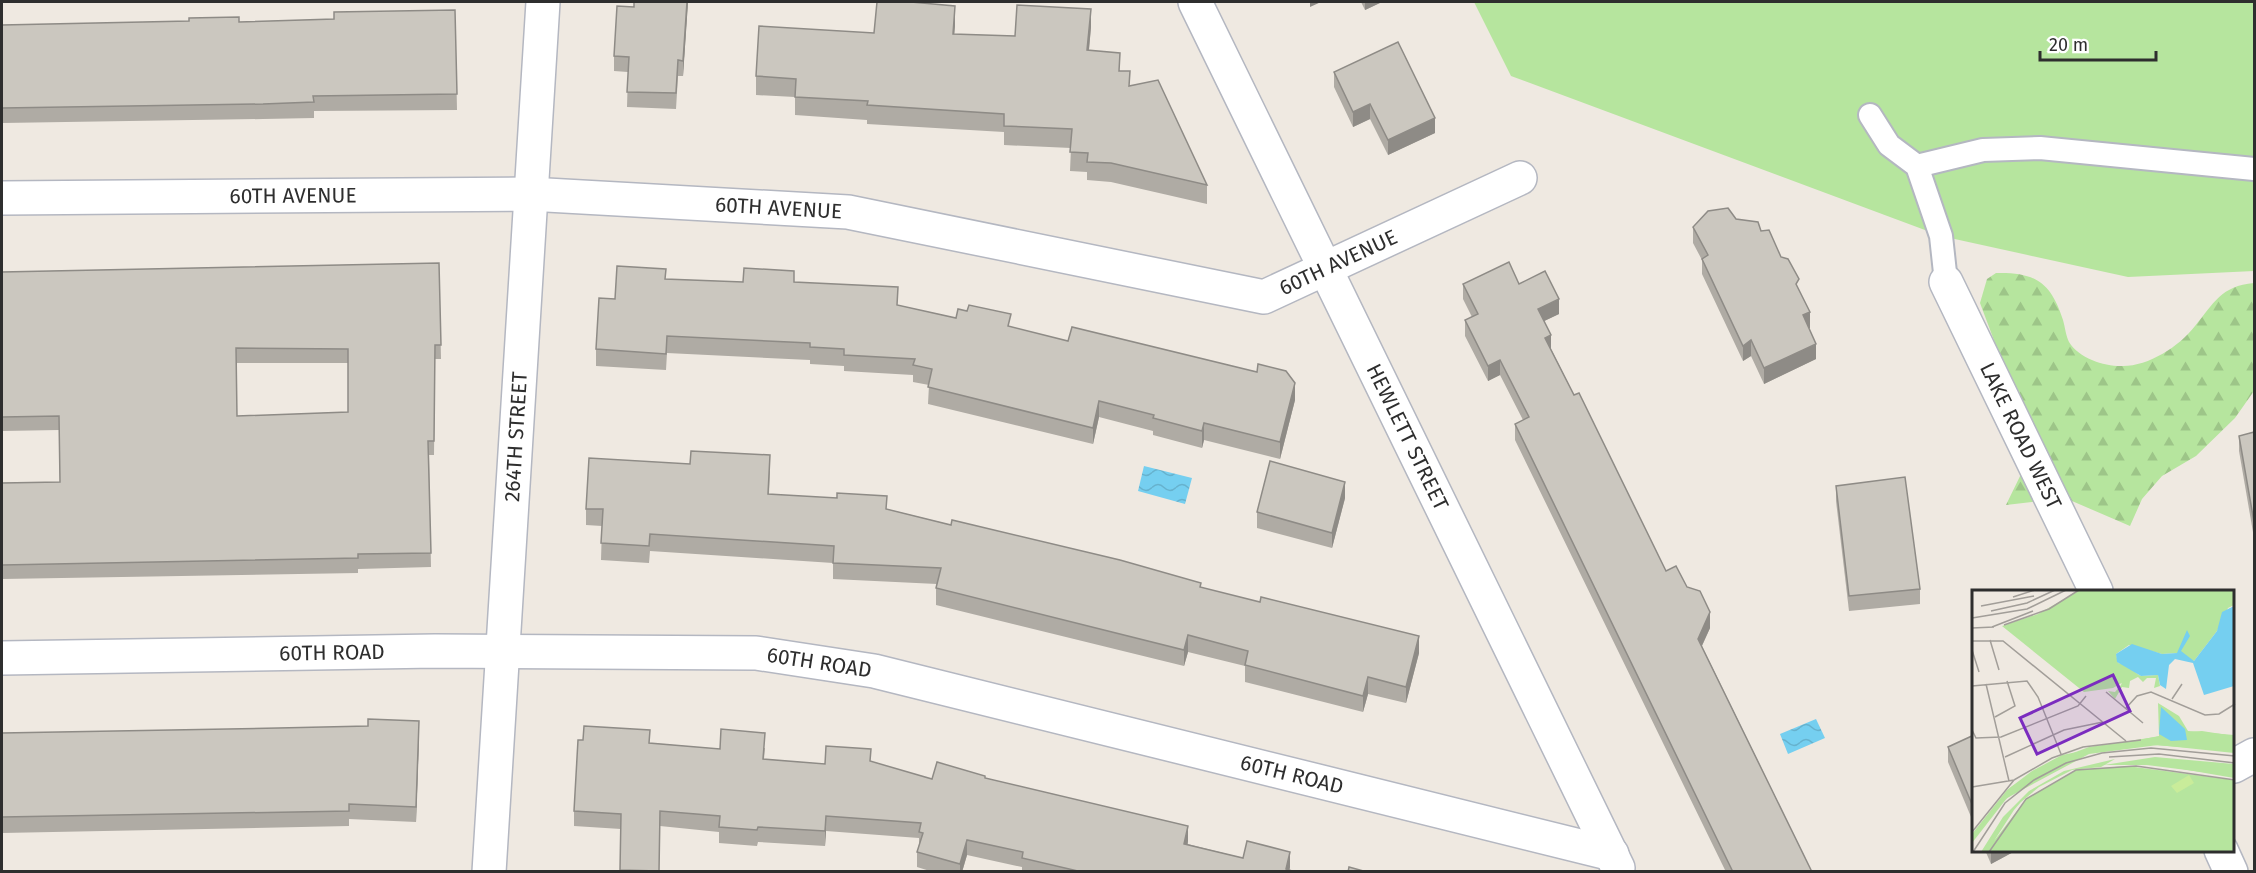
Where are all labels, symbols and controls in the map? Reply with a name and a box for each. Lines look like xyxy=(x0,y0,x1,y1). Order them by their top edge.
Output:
scale bar xyxy=(2040,24,2156,62)
text: 20 m xyxy=(2049,34,2088,56)
street label: 60TH AVENUE xyxy=(229,182,357,209)
street label: 60TH AVENUE xyxy=(714,192,843,225)
street label: 60TH AVENUE xyxy=(1275,224,1401,301)
street label: LAKE ROAD WEST xyxy=(1974,358,2067,514)
street label: HEWLETT STREET xyxy=(1361,359,1454,515)
street label: 264TH STREET xyxy=(499,371,533,503)
inset map xyxy=(1972,590,2235,852)
street label: 60TH ROAD xyxy=(279,639,385,667)
street label: 60TH ROAD xyxy=(765,642,873,683)
street label: 60TH ROAD xyxy=(1238,749,1346,800)

